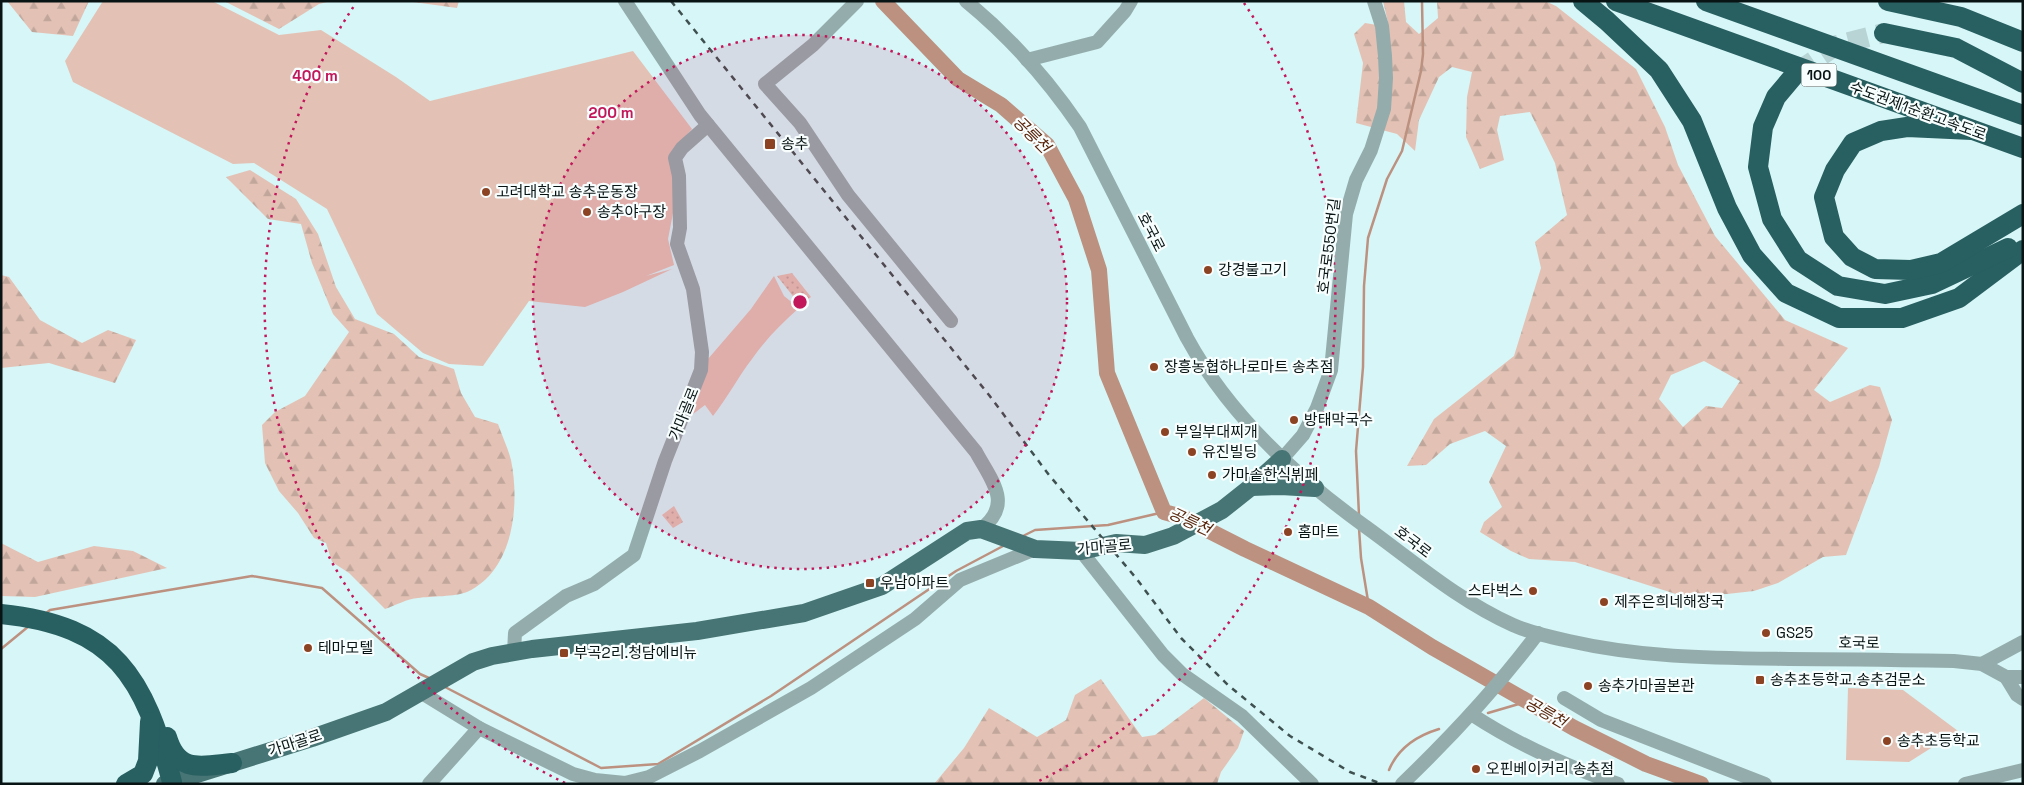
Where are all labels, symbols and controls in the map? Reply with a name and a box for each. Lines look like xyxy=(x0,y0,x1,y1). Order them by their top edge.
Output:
road number: 100 xyxy=(1802,64,1836,86)
text: 400 m xyxy=(292,66,338,85)
street label: 수도권제1순환고속도로 xyxy=(1847,77,1989,144)
text: 200 m xyxy=(589,103,633,122)
water label: 공릉천 xyxy=(1009,111,1056,159)
place label: 송추 xyxy=(781,134,809,153)
marker: 송추 xyxy=(763,137,777,151)
place label: 고려대학교 송추운동장 xyxy=(496,182,638,201)
marker: 고려대학교 송추운동장 xyxy=(480,186,492,198)
street label: 호국로550번길 xyxy=(1313,197,1344,295)
place label: 송추야구장 xyxy=(597,202,666,221)
marker: 송추야구장 xyxy=(581,206,593,218)
street label: 호국로 xyxy=(1134,209,1169,255)
place label: 강경불고기 xyxy=(1218,260,1287,279)
marker: 강경불고기 xyxy=(1202,264,1214,276)
centre of rings xyxy=(791,293,809,311)
place label: 장흥농협하나로마트 송추점 xyxy=(1164,357,1333,376)
marker: 장흥농협하나로마트 송추점 xyxy=(1148,361,1160,373)
street label: 가마골로 xyxy=(664,385,703,443)
place label: 방태막국수 xyxy=(1304,410,1373,429)
marker: 방태막국수 xyxy=(1288,414,1300,426)
place label: 부일부대찌개 xyxy=(1175,422,1258,441)
marker: 부일부대찌개 xyxy=(1159,426,1171,438)
place label: 유진빌딩 xyxy=(1202,442,1257,461)
marker: 유진빌딩 xyxy=(1186,446,1198,458)
place label: 가마솥한식뷔페 xyxy=(1222,465,1319,484)
marker: 가마솥한식뷔페 xyxy=(1206,469,1218,481)
water label: 공릉천 xyxy=(1165,503,1216,541)
place label: 홈마트 xyxy=(1298,522,1340,541)
street label: 호국로 xyxy=(1391,522,1436,562)
marker: 홈마트 xyxy=(1282,526,1294,538)
street label: 가마골로 xyxy=(1076,535,1132,558)
place label: 우남아파트 xyxy=(880,573,949,592)
marker: 우남아파트 xyxy=(864,577,876,589)
place label: 스타벅스 xyxy=(1468,581,1523,600)
marker: 스타벅스 xyxy=(1527,585,1539,597)
place label: 제주은희네해장국 xyxy=(1614,592,1724,611)
marker: 제주은희네해장국 xyxy=(1598,596,1610,608)
place label: GS25 xyxy=(1776,623,1813,642)
marker: GS25 xyxy=(1760,627,1772,639)
street label: 호국로 xyxy=(1838,633,1880,652)
place label: 테마모텔 xyxy=(318,638,373,657)
marker: 테마모텔 xyxy=(302,642,314,654)
place label: 부곡2리.청담에비뉴 xyxy=(574,643,697,662)
marker: 부곡2리.청담에비뉴 xyxy=(558,647,570,659)
place label: 송추초등학교.송추검문소 xyxy=(1770,670,1926,689)
marker: 송추초등학교.송추검문소 xyxy=(1754,674,1766,686)
place label: 송추가마골본관 xyxy=(1598,676,1695,695)
marker: 송추가마골본관 xyxy=(1582,680,1594,692)
water label: 공릉천 xyxy=(1521,692,1572,734)
street label: 가마골로 xyxy=(266,725,324,760)
place label: 송추초등학교 xyxy=(1897,731,1980,750)
marker: 송추초등학교 xyxy=(1881,735,1893,747)
place label: 오핀베이커리 송추점 xyxy=(1486,759,1614,778)
marker: 오핀베이커리 송추점 xyxy=(1470,763,1482,775)

